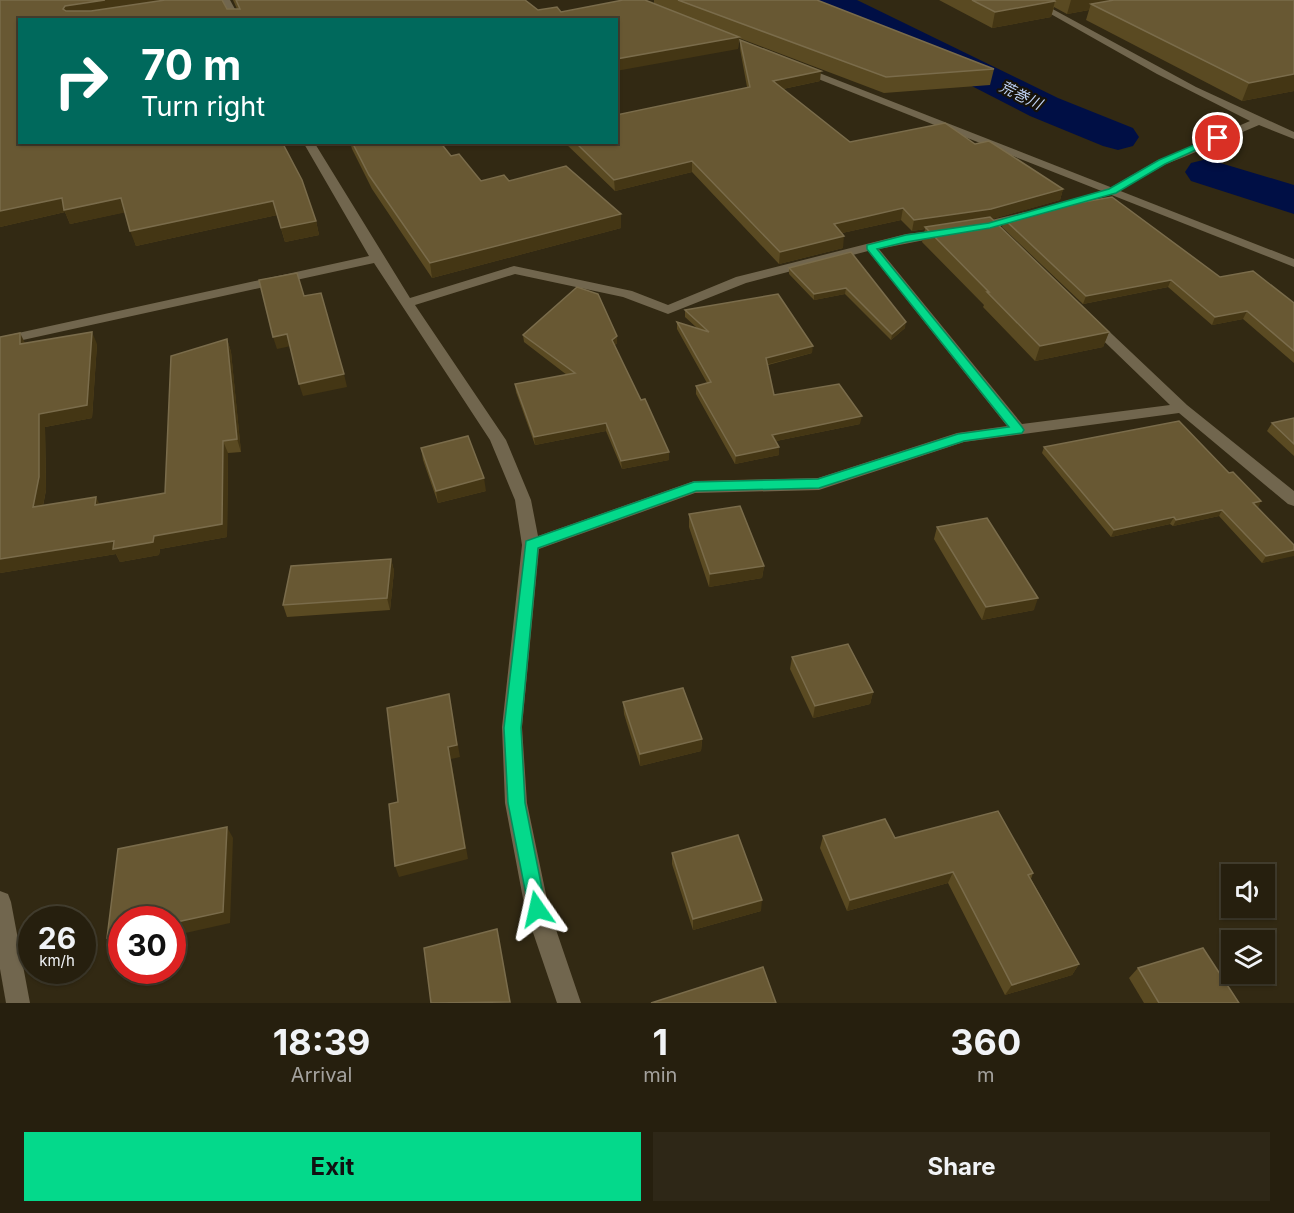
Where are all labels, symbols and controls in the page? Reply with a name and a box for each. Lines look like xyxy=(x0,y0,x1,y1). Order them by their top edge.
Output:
text: 70 m xyxy=(141,39,241,90)
icon: right xyxy=(42,42,120,120)
water label: 荒巻川 xyxy=(997,77,1047,114)
text: Turn right xyxy=(141,90,265,123)
pin xyxy=(1192,112,1243,163)
icon: arrive xyxy=(1201,121,1234,154)
map controls xyxy=(1221,864,1275,984)
button: sound xyxy=(1221,864,1275,918)
position arrow xyxy=(505,877,569,941)
speed limit sign: 30 xyxy=(108,906,186,984)
text: 26 xyxy=(38,920,76,956)
button: layers xyxy=(1221,930,1275,984)
text: km/h xyxy=(39,951,75,970)
text: 18:39 xyxy=(273,1020,370,1064)
text: 1 xyxy=(653,1020,668,1064)
text: 360 xyxy=(950,1020,1021,1064)
text: Arrival xyxy=(291,1063,352,1087)
text: min xyxy=(643,1063,677,1087)
text: m xyxy=(977,1063,994,1087)
button: Exit xyxy=(24,1132,641,1201)
button: Share xyxy=(653,1132,1270,1201)

